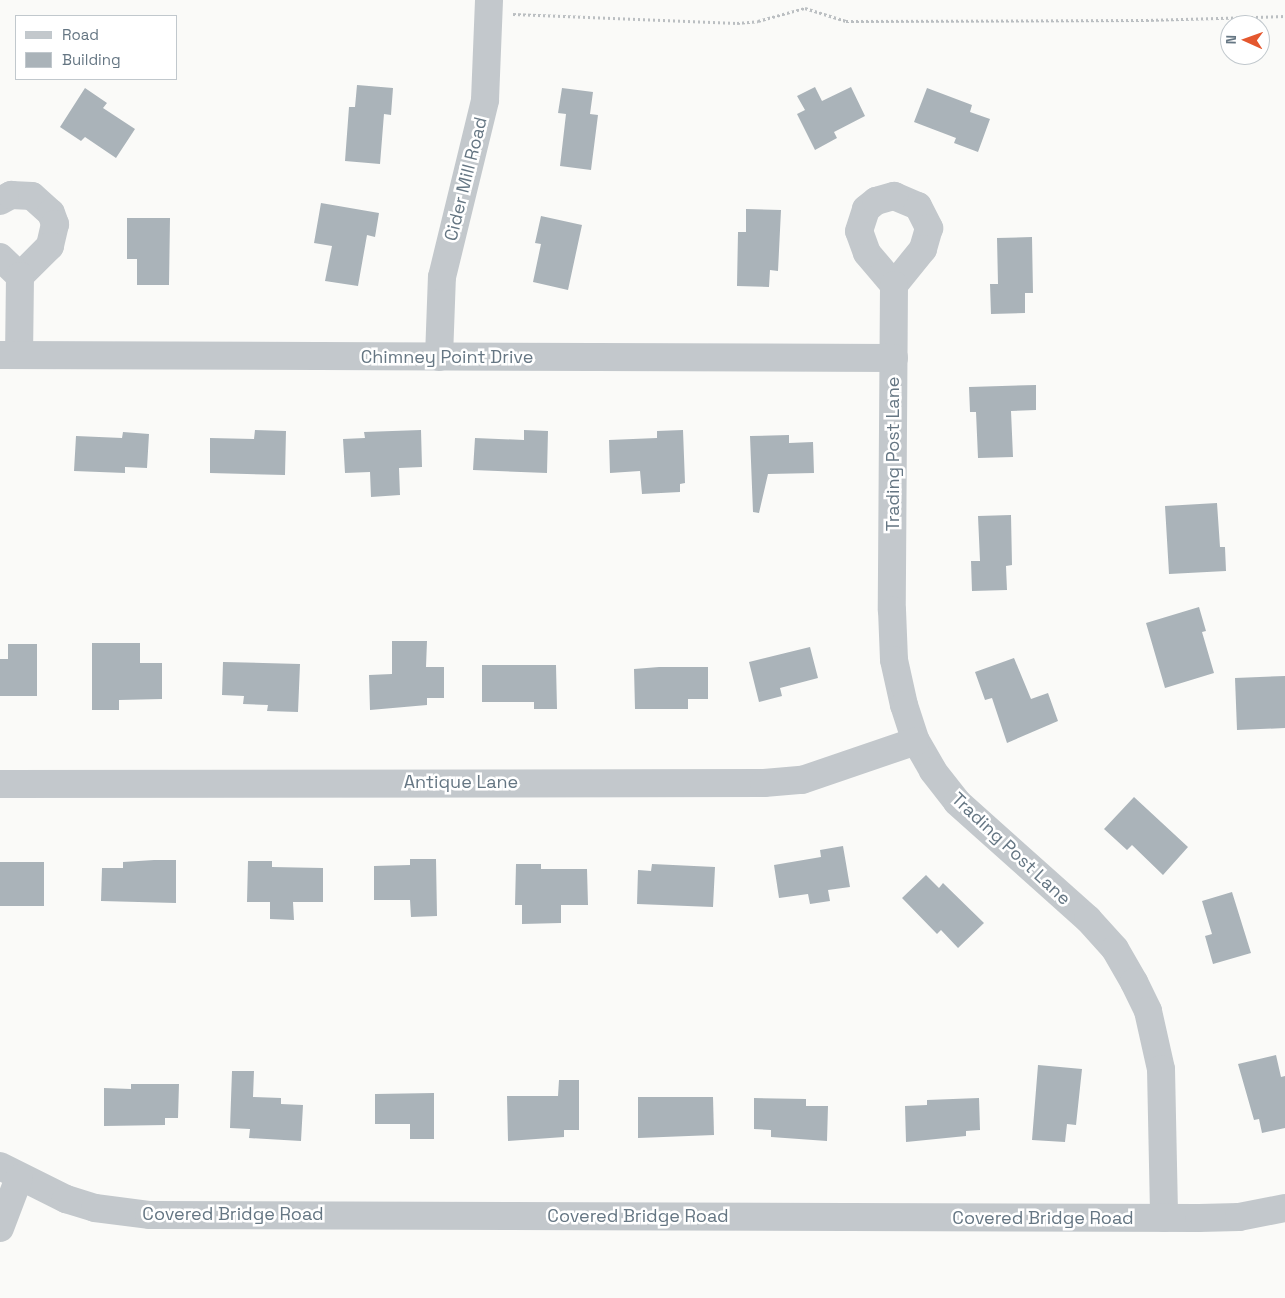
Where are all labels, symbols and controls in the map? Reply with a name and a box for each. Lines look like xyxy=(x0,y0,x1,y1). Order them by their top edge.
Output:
legend xyxy=(15,15,178,80)
north arrow xyxy=(1220,15,1270,65)
text: Road xyxy=(62,25,99,44)
text: N xyxy=(1222,35,1240,45)
text: Building xyxy=(62,50,121,69)
street label: Cider Mill Road xyxy=(440,115,492,243)
street label: Chimney Point Drive xyxy=(361,346,533,368)
street label: Trading Post Lane xyxy=(882,377,904,531)
street label: Antique Lane xyxy=(404,771,518,793)
street label: Trading Post Lane xyxy=(947,788,1075,910)
street label: Covered Bridge Road xyxy=(142,1203,324,1225)
street label: Covered Bridge Road xyxy=(547,1205,729,1227)
street label: Covered Bridge Road xyxy=(952,1207,1134,1229)

